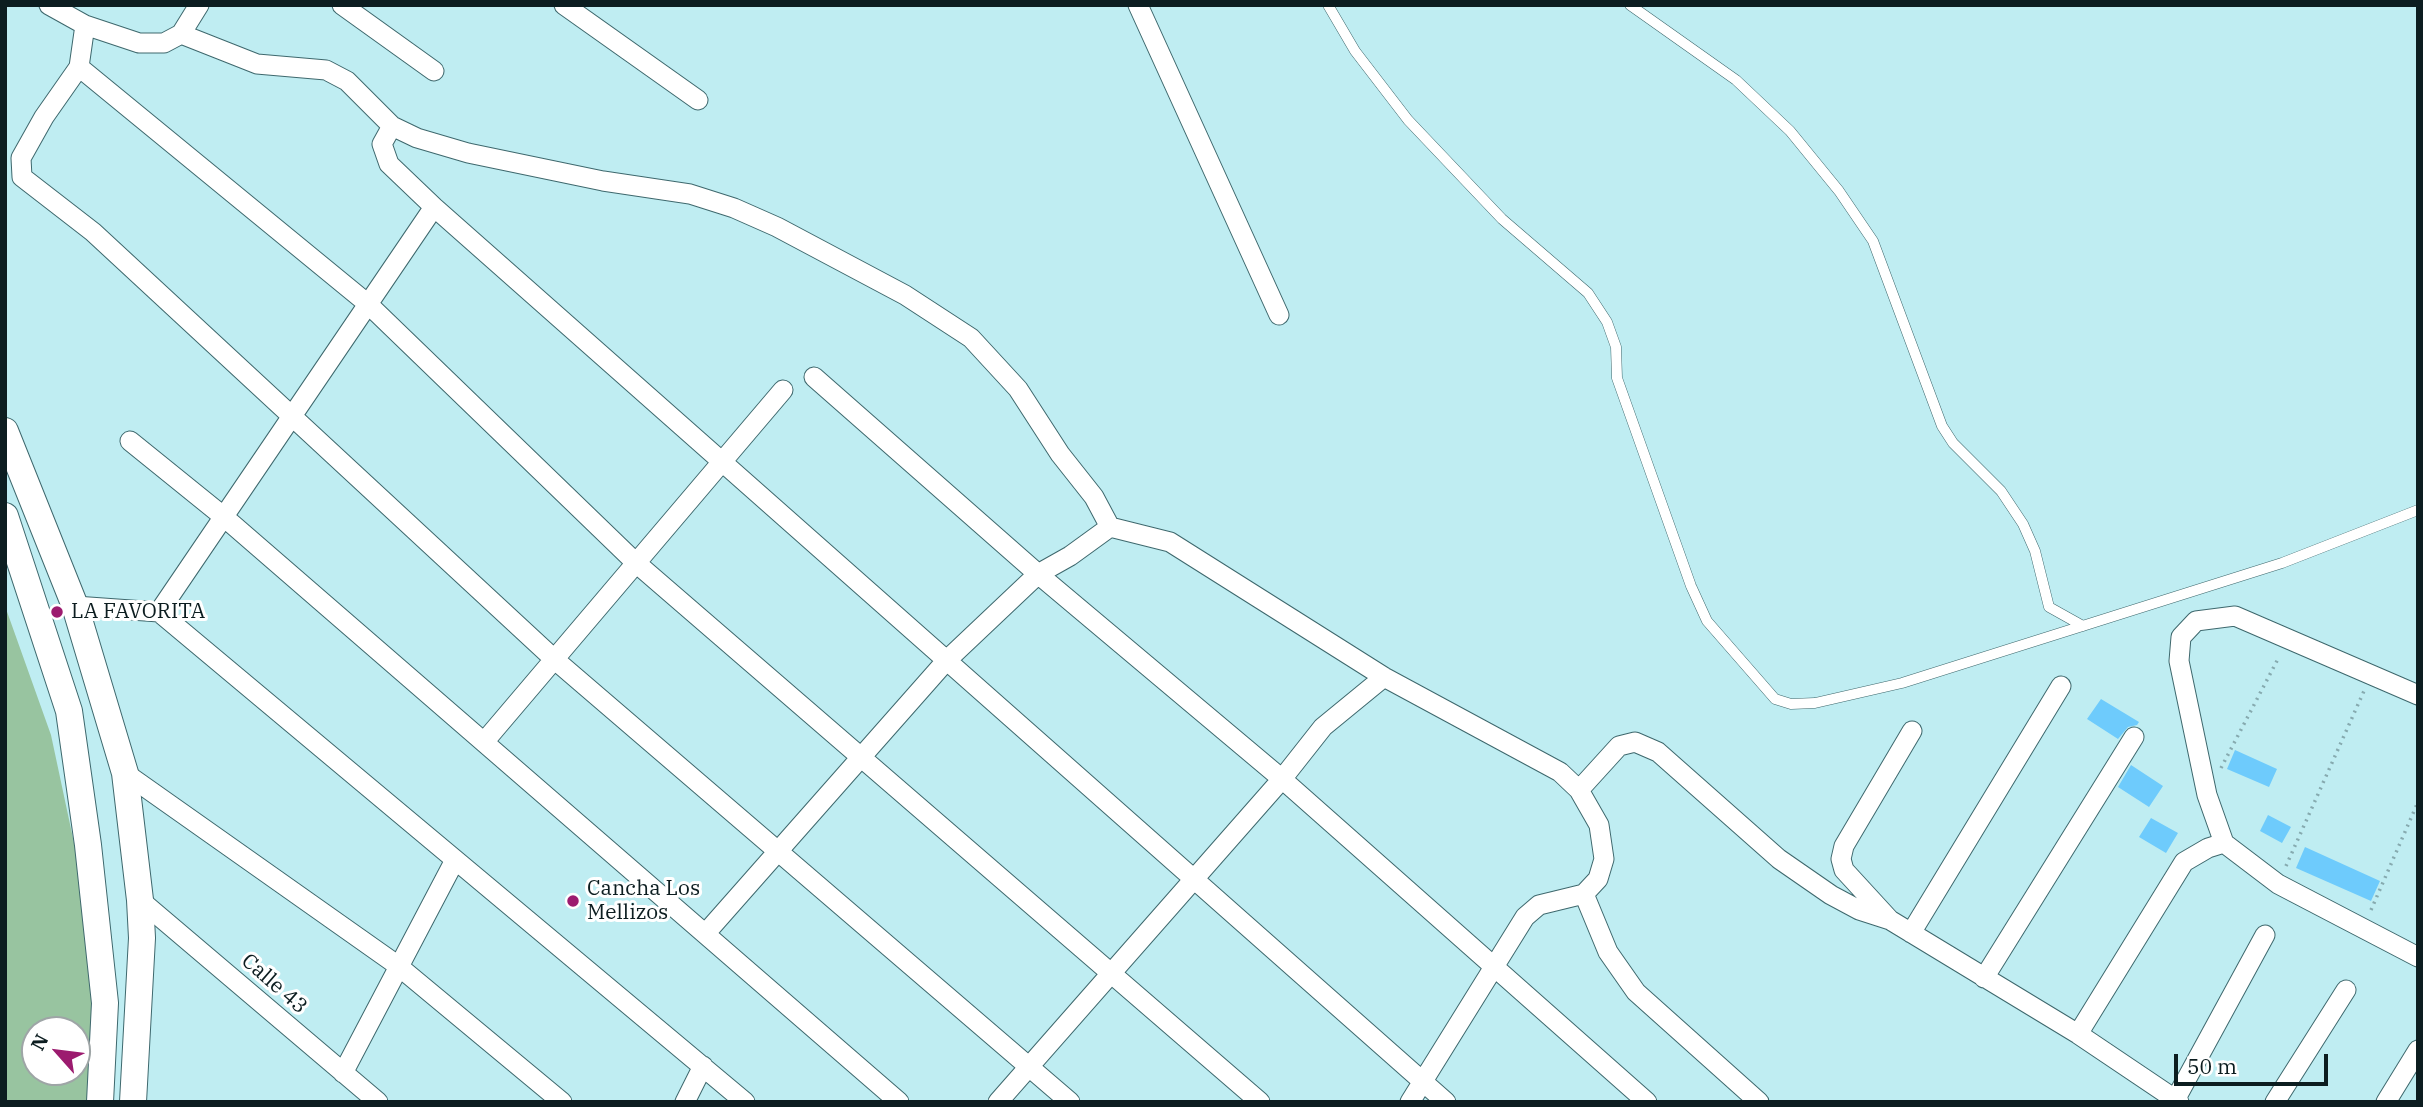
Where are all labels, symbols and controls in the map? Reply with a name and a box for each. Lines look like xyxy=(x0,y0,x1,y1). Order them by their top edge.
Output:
place label: LA FAVORITA xyxy=(71,599,205,625)
marker: LA FAVORITA xyxy=(49,604,65,620)
place label: Cancha Los Mellizos xyxy=(587,876,700,926)
marker: Cancha Los Mellizos xyxy=(565,893,581,909)
street label: Calle 43 xyxy=(236,949,312,1019)
north arrow xyxy=(21,1016,91,1086)
text: N xyxy=(25,1030,53,1054)
scale bar xyxy=(2178,1040,2332,1084)
text: 50 m xyxy=(2187,1052,2237,1080)

